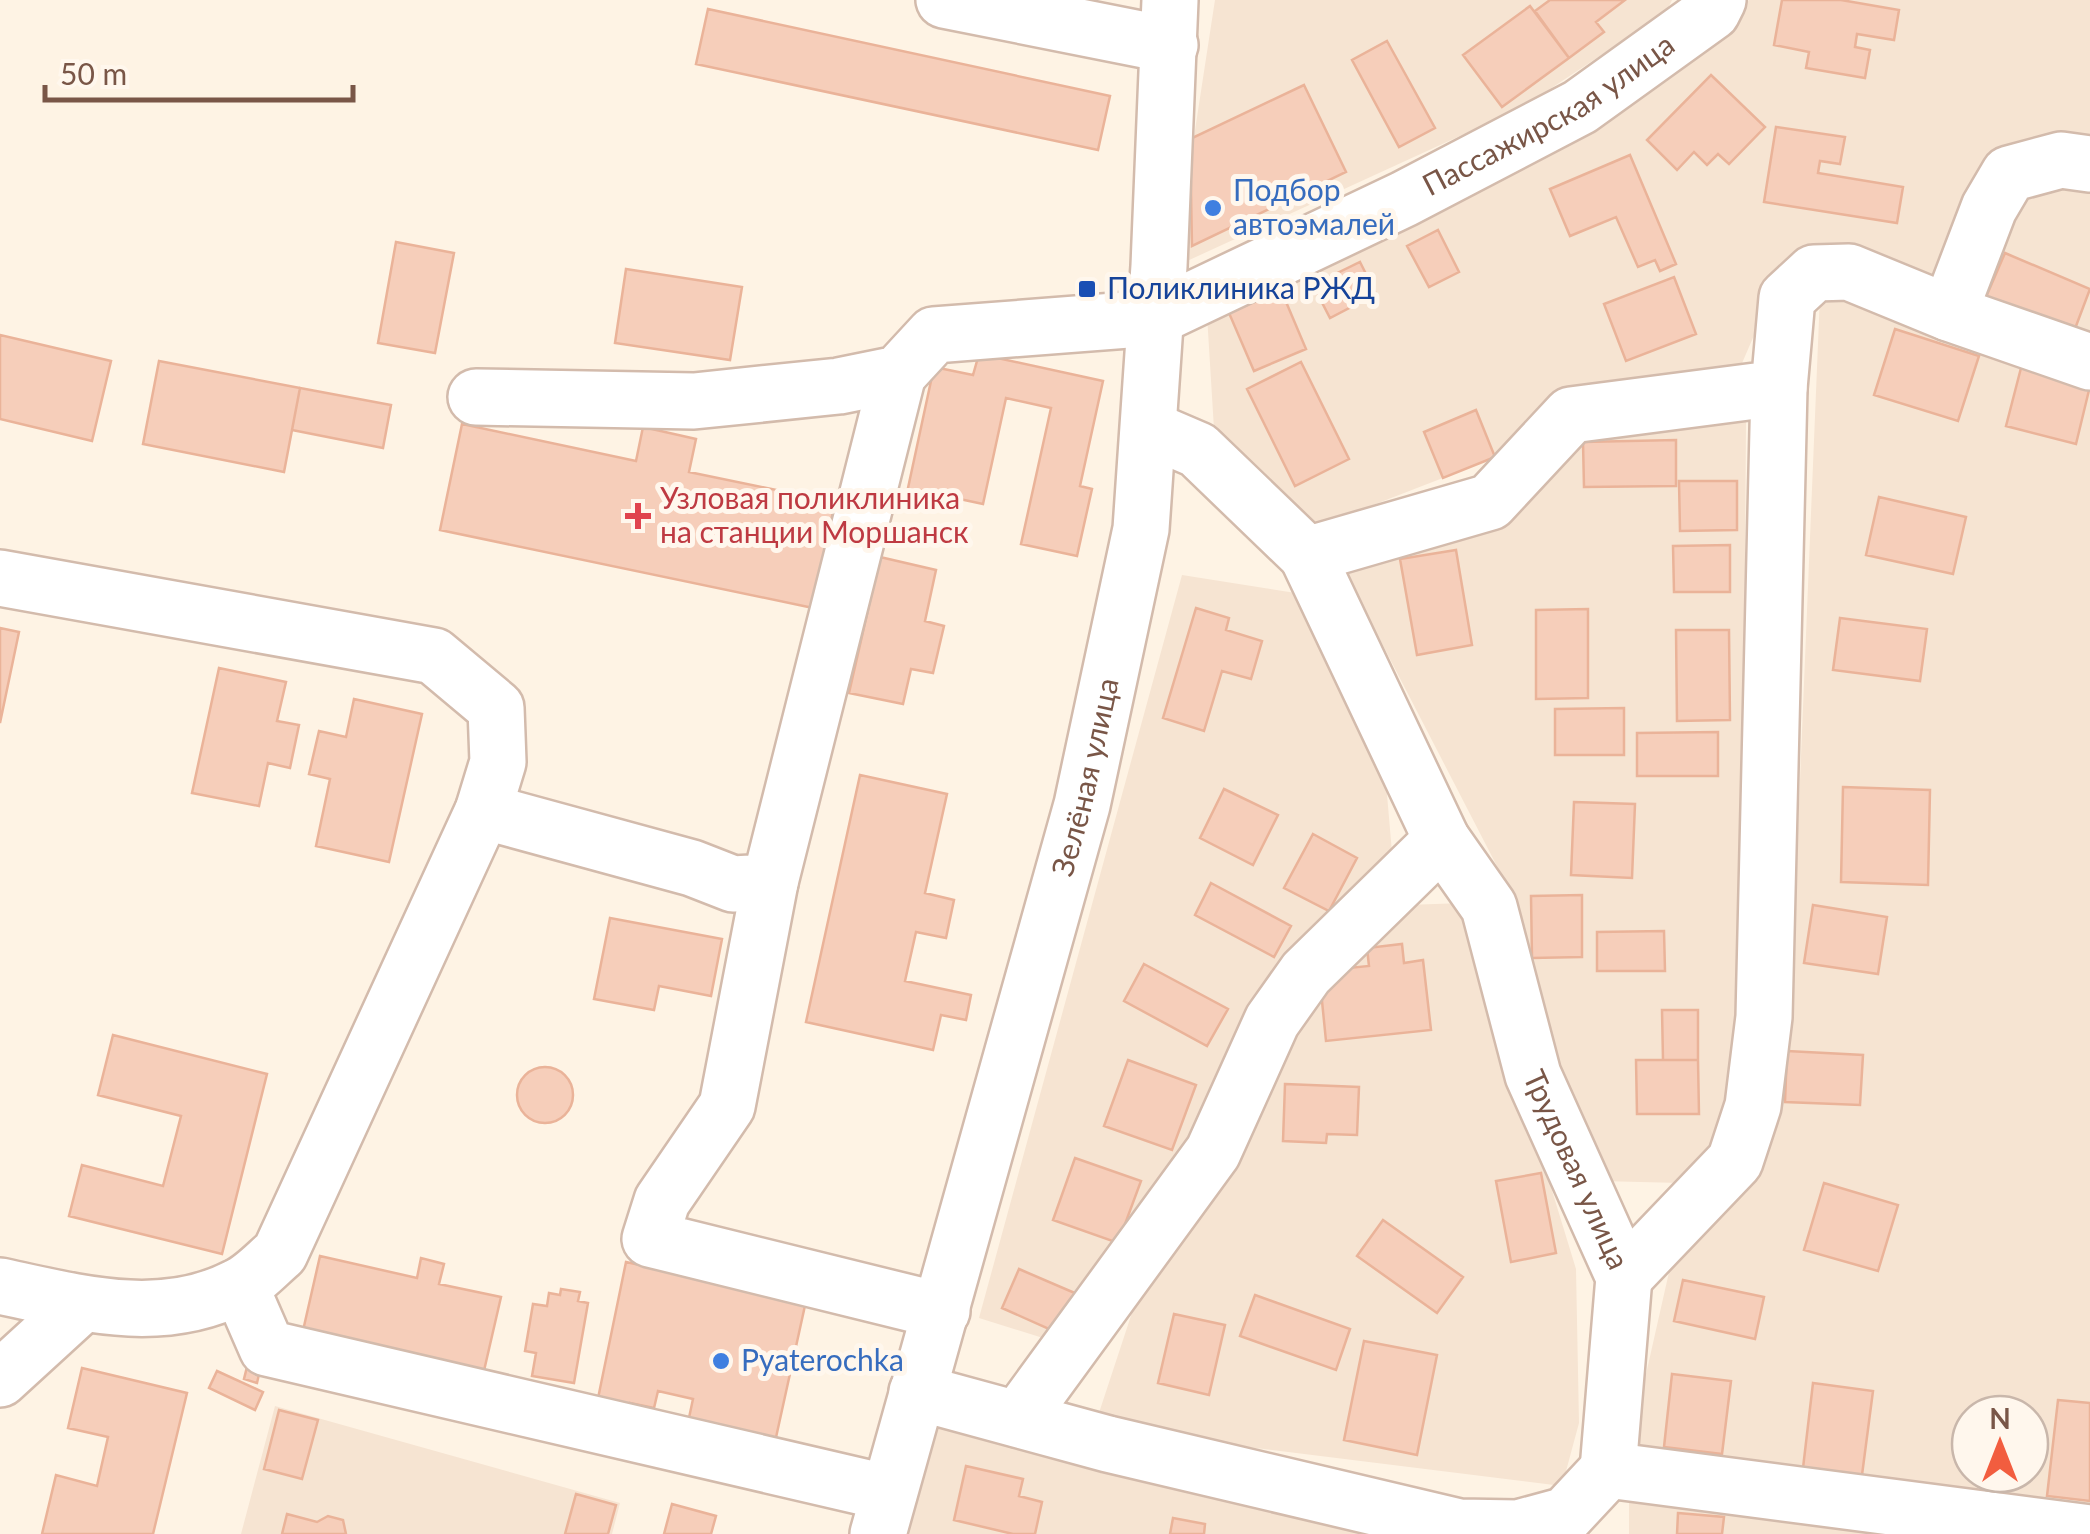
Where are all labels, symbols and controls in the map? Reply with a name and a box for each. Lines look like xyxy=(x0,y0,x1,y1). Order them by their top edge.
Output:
street label: Пассажирская улица xyxy=(1416,25,1680,202)
scale bar xyxy=(45,40,352,102)
text: 50 m xyxy=(60,55,127,91)
place label: Подбор автоэмалей xyxy=(1233,171,1395,241)
marker: Подбор автоэмалей xyxy=(1202,197,1224,219)
place label: Поликлиника РЖД xyxy=(1107,269,1375,305)
marker: Поликлиника РЖД xyxy=(1076,278,1098,300)
place label: Узловая поликлиника на станции Моршанск xyxy=(660,479,969,549)
marker: Узловая поликлиника на станции Моршанск xyxy=(625,503,651,529)
street label: Зелёная улица xyxy=(1043,674,1125,880)
street label: Трудовая улица xyxy=(1517,1064,1638,1274)
place label: Pyaterochka xyxy=(741,1341,904,1377)
marker: Pyaterochka xyxy=(710,1350,732,1372)
north arrow xyxy=(1950,1394,2050,1494)
text: N xyxy=(1989,1401,2011,1435)

